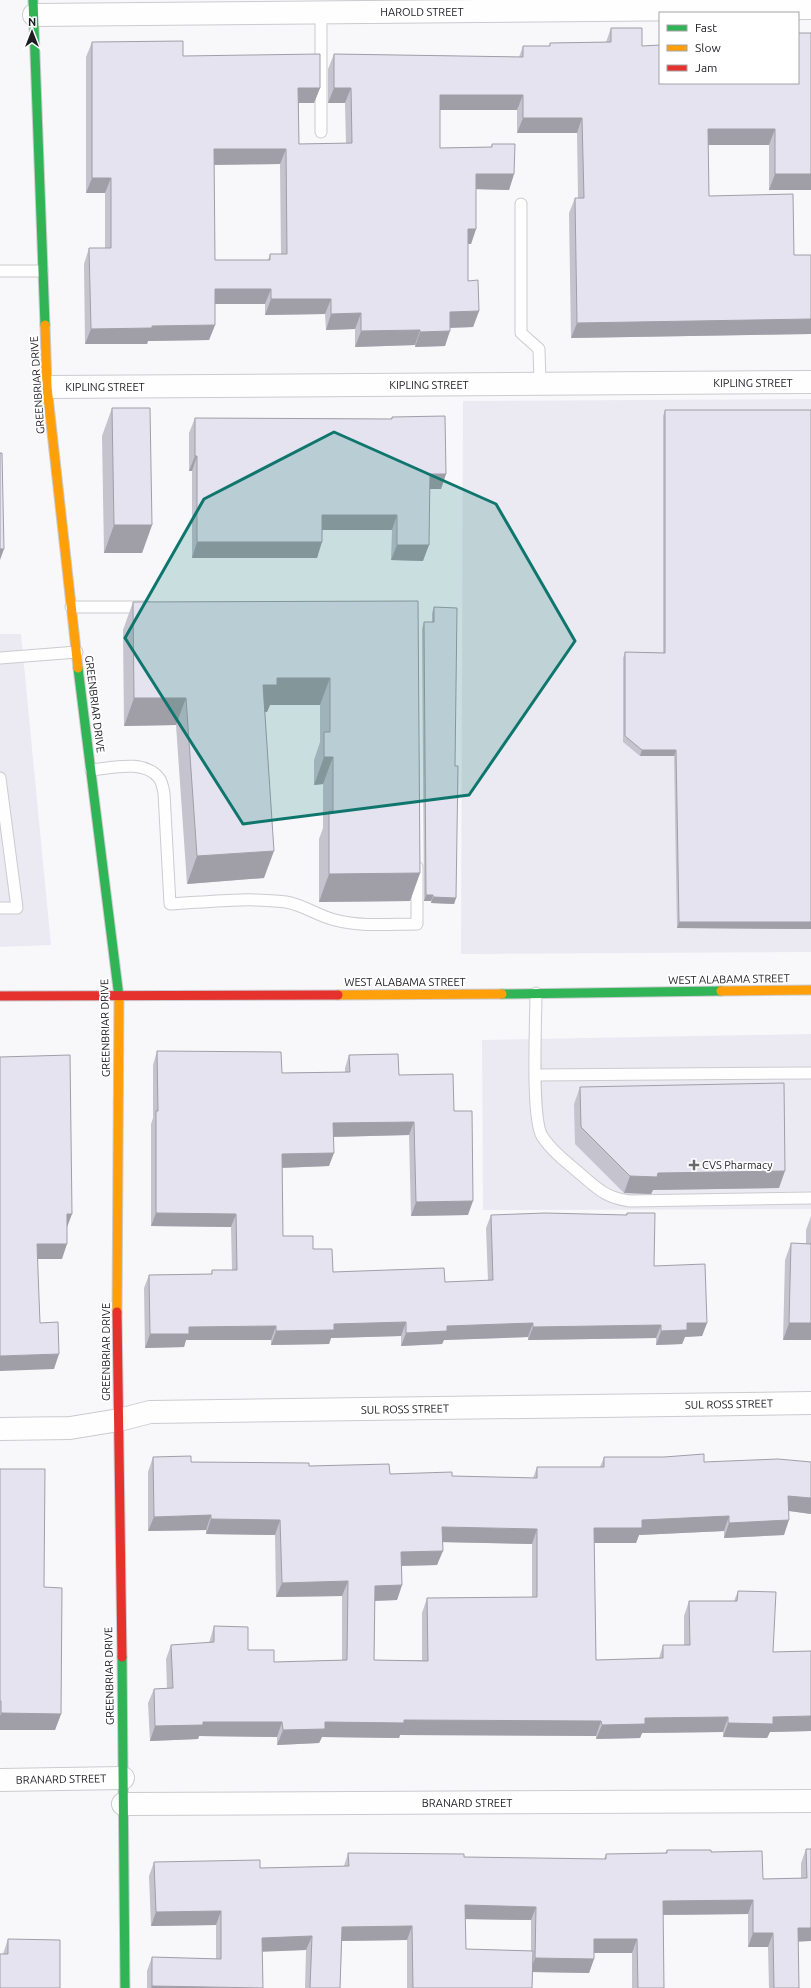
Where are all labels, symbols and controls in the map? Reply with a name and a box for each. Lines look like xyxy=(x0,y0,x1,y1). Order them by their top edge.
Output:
street label: HAROLD STREET xyxy=(380,6,464,18)
north arrow xyxy=(12,12,52,52)
legend xyxy=(659,12,799,84)
text: N xyxy=(28,16,36,28)
text: Fast xyxy=(695,21,717,34)
text: Slow xyxy=(695,41,721,54)
text: Jam xyxy=(695,61,717,74)
street label: GREENBRIAR DRIVE xyxy=(28,336,46,434)
street label: KIPLING STREET xyxy=(713,377,793,389)
street label: KIPLING STREET xyxy=(389,379,469,391)
street label: KIPLING STREET xyxy=(65,381,145,393)
street label: GREENBRIAR DRIVE xyxy=(83,655,107,753)
street label: WEST ALABAMA STREET xyxy=(668,972,790,986)
street label: WEST ALABAMA STREET xyxy=(344,976,466,988)
street label: GREENBRIAR DRIVE xyxy=(98,979,112,1077)
place label: CVS Pharmacy xyxy=(702,1159,773,1171)
marker: CVS Pharmacy xyxy=(689,1160,699,1170)
street label: GREENBRIAR DRIVE xyxy=(100,1303,112,1401)
street label: SUL ROSS STREET xyxy=(685,1397,773,1411)
street label: SUL ROSS STREET xyxy=(361,1402,449,1416)
street label: GREENBRIAR DRIVE xyxy=(102,1627,116,1725)
street label: BRANARD STREET xyxy=(16,1772,106,1786)
street label: BRANARD STREET xyxy=(422,1797,512,1809)

